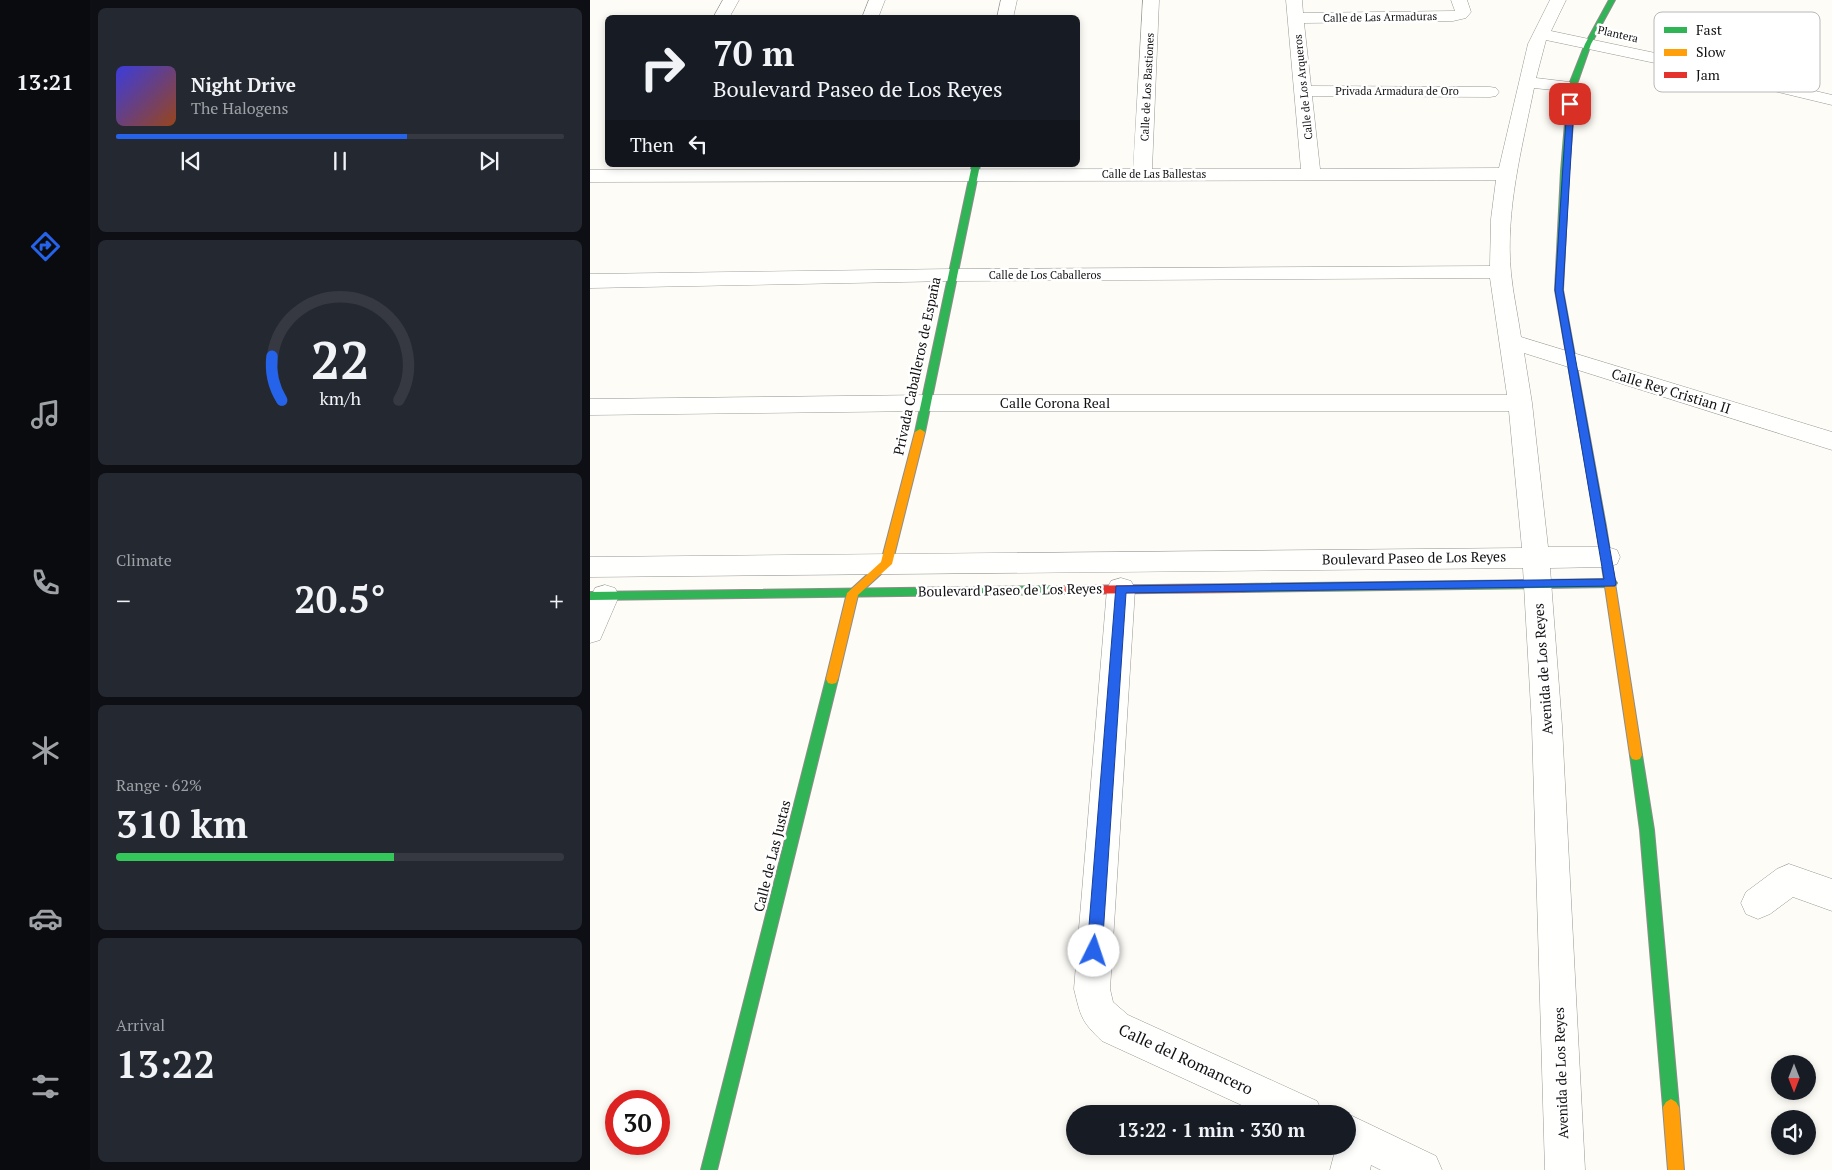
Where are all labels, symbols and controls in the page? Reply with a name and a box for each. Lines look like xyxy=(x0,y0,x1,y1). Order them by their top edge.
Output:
street label: Calle de Las Armaduras xyxy=(1323,9,1438,25)
legend xyxy=(1654,12,1820,92)
text: Fast xyxy=(1696,20,1723,39)
street label: Plantera xyxy=(1596,23,1640,46)
text: 70 m xyxy=(713,30,794,76)
street label: Calle de Los Bastiones xyxy=(1137,32,1157,142)
street label: Calle de Los Arqueros xyxy=(1290,33,1315,140)
icon: right xyxy=(630,35,695,100)
text: Slow xyxy=(1696,42,1726,61)
text: Jam xyxy=(1696,65,1720,84)
text: 13:21 xyxy=(16,67,74,96)
text: Night Drive xyxy=(191,72,296,97)
text: Boulevard Paseo de Los Reyes xyxy=(713,74,1003,103)
pin xyxy=(1549,83,1591,125)
street label: Privada Armadura de Oro xyxy=(1335,84,1459,98)
icon: arrive xyxy=(1556,90,1584,118)
text: The Halogens xyxy=(191,97,289,119)
icon: left xyxy=(684,130,712,158)
text: Then xyxy=(630,132,674,157)
icon: previous xyxy=(177,147,205,175)
icon: pause xyxy=(326,147,354,175)
icon: next xyxy=(475,147,503,175)
street label: Calle de Las Ballestas xyxy=(1102,167,1206,181)
icon: directions xyxy=(28,229,63,264)
street label: Calle de Los Caballeros xyxy=(989,268,1102,282)
street label: Privada Caballeros de España xyxy=(888,275,945,457)
text: 22 xyxy=(311,325,369,394)
street label: Calle Rey Cristian II xyxy=(1609,363,1733,418)
text: km/h xyxy=(319,386,361,410)
street label: Calle Corona Real xyxy=(1000,393,1110,412)
icon: music xyxy=(28,397,63,432)
street label: Boulevard Paseo de Los Reyes xyxy=(1322,546,1506,569)
text: Climate xyxy=(116,549,172,571)
icon: phone xyxy=(28,565,63,600)
text: 20.5° xyxy=(294,574,386,624)
street label: Boulevard Paseo de Los Reyes xyxy=(918,578,1102,601)
text: − xyxy=(116,582,131,619)
text: + xyxy=(549,582,564,619)
street label: Avenida de Los Reyes xyxy=(1528,603,1557,735)
icon: climate xyxy=(28,733,63,768)
text: Range · 62% xyxy=(116,774,202,796)
street label: Calle de Las Justas xyxy=(748,798,795,914)
text: 310 km xyxy=(116,799,248,849)
icon: car xyxy=(28,901,63,936)
position arrow xyxy=(1067,924,1119,976)
street label: Avenida de Los Reyes xyxy=(1549,1007,1572,1139)
text: Arrival xyxy=(116,1014,165,1036)
street label: Calle del Romancero xyxy=(1115,1018,1257,1100)
text: 13:22 xyxy=(116,1039,215,1089)
north arrow xyxy=(1771,1055,1816,1100)
map controls xyxy=(1771,1055,1816,1155)
icon: filters xyxy=(28,1069,63,1104)
speed limit sign: 30 xyxy=(605,1090,670,1155)
button: sound xyxy=(1771,1110,1816,1155)
text: 13:22 · 1 min · 330 m xyxy=(1117,1117,1305,1142)

